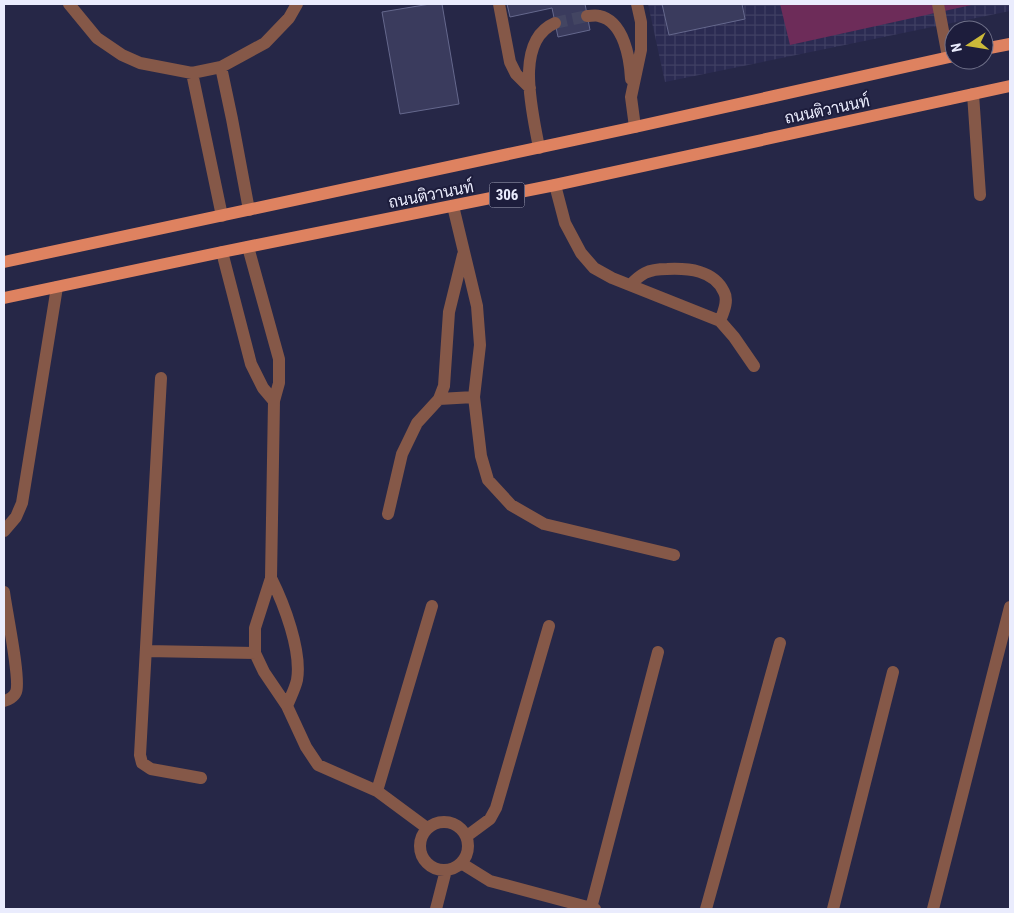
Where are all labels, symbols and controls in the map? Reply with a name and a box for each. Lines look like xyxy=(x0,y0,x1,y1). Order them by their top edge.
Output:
north arrow xyxy=(944,20,994,70)
text: N xyxy=(948,42,965,54)
street label: ถนนติวานนท์ xyxy=(782,88,871,128)
street label: ถนนติวานนท์ xyxy=(386,174,475,212)
road number: 306 xyxy=(490,182,524,208)

